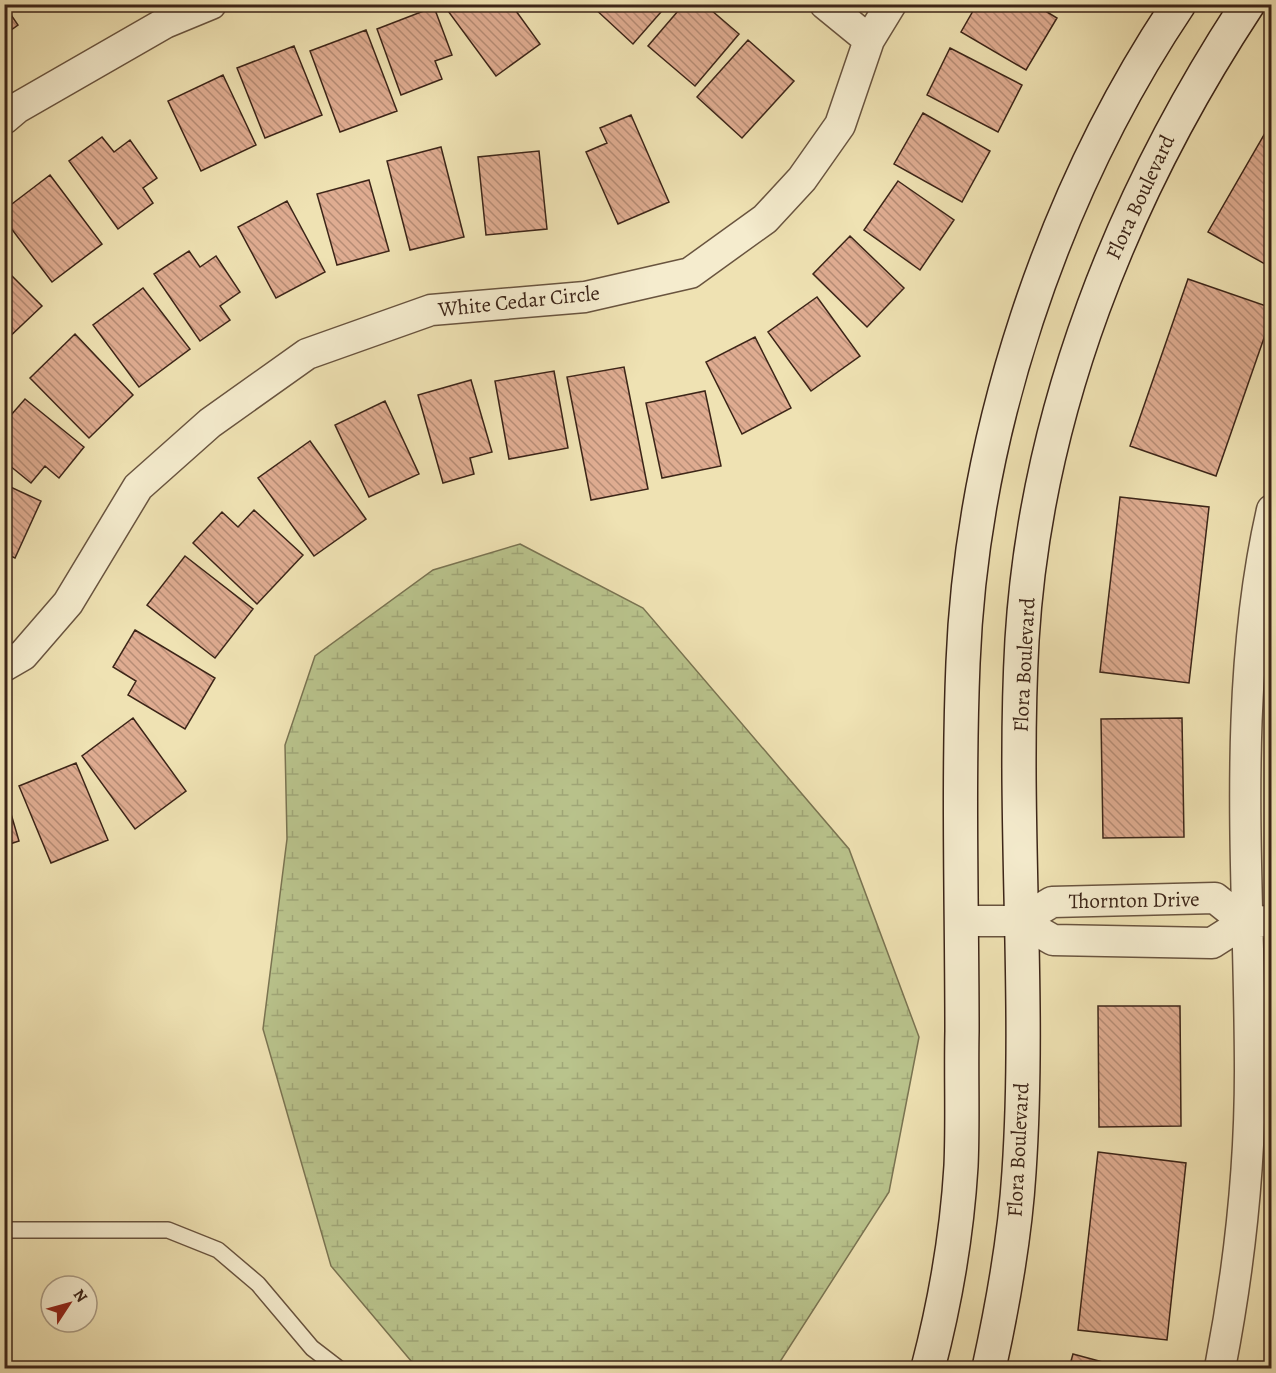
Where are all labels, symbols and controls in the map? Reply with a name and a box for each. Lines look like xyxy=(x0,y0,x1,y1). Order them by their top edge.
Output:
street label: Flora Boulevard xyxy=(1099,129,1181,264)
street label: White Cedar Circle xyxy=(436,279,601,324)
street label: Flora Boulevard xyxy=(1006,596,1042,733)
street label: Thornton Drive xyxy=(1068,885,1200,915)
street label: Flora Boulevard xyxy=(1000,1081,1036,1218)
north arrow xyxy=(39,1274,99,1334)
text: N xyxy=(68,1285,93,1307)

